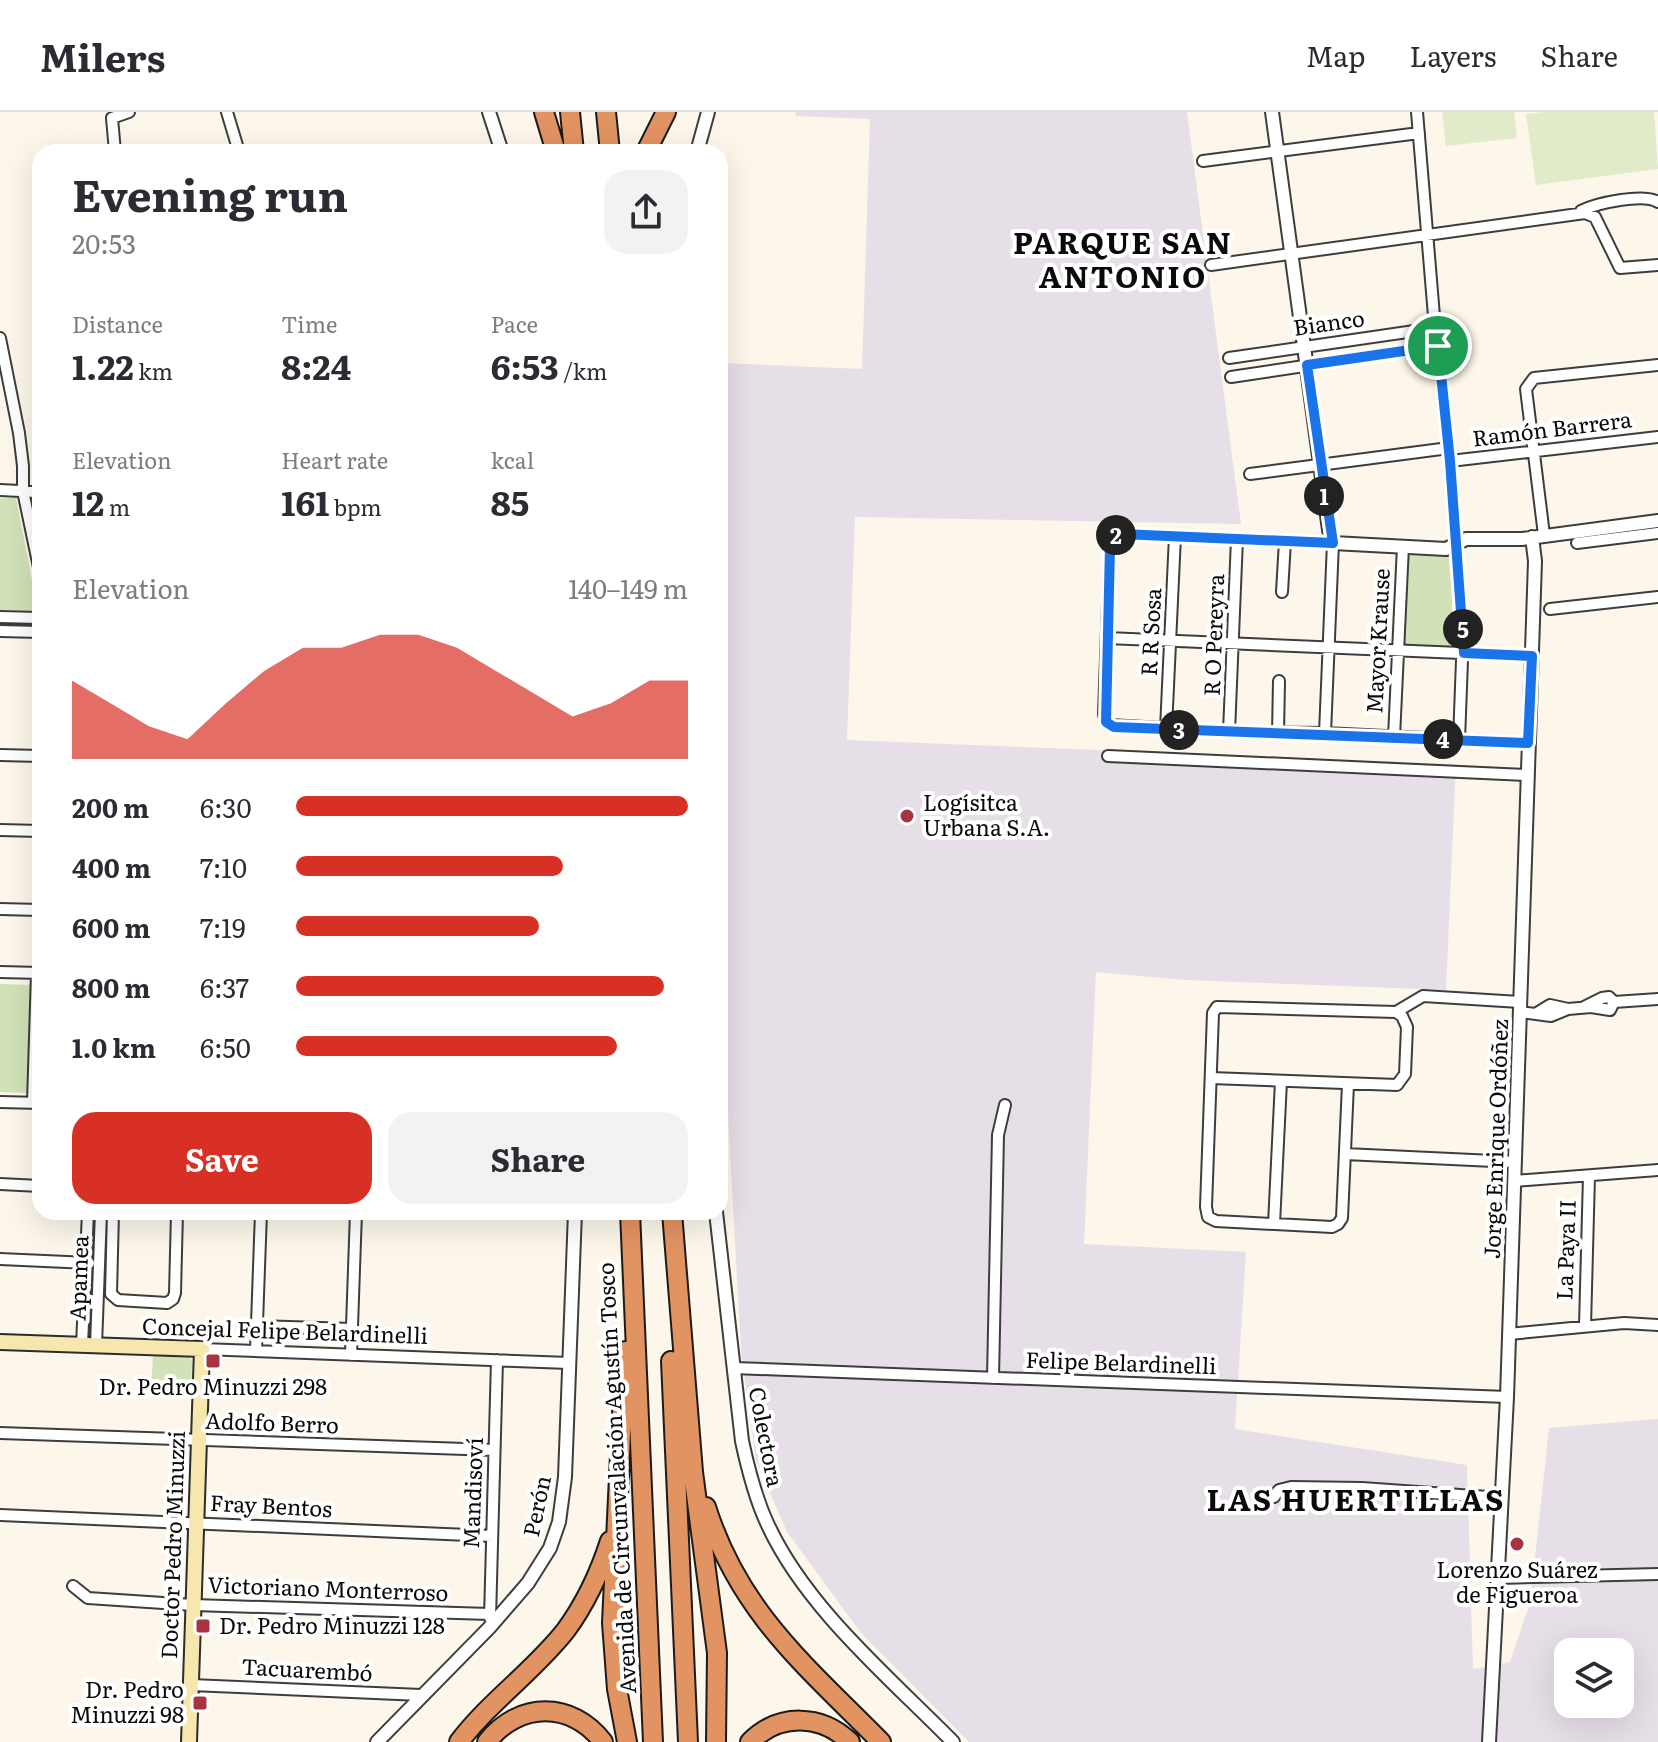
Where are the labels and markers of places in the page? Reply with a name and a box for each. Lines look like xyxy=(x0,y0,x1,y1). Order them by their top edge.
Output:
pin xyxy=(1404,312,1472,380)
pin: 1 xyxy=(1304,476,1344,516)
pin: 2 xyxy=(1096,515,1136,555)
pin: 5 xyxy=(1443,609,1483,649)
pin: 3 xyxy=(1159,710,1199,750)
pin: 4 xyxy=(1423,719,1463,759)
place label: Logísitca Urbana S.A. xyxy=(923,785,1050,843)
marker: Logísitca Urbana S.A. xyxy=(898,807,916,825)
marker: Dr. Pedro Minuzzi 298 xyxy=(204,1352,222,1370)
place label: Dr. Pedro Minuzzi 298 xyxy=(99,1369,327,1402)
marker: Lorenzo Suárez de Figueroa xyxy=(1508,1535,1526,1553)
place label: Lorenzo Suárez de Figueroa xyxy=(1436,1552,1598,1610)
place label: Dr. Pedro Minuzzi 128 xyxy=(219,1608,445,1641)
marker: Dr. Pedro Minuzzi 128 xyxy=(194,1617,212,1635)
place label: Dr. Pedro Minuzzi 98 xyxy=(70,1672,184,1730)
marker: Dr. Pedro Minuzzi 98 xyxy=(191,1694,209,1712)

